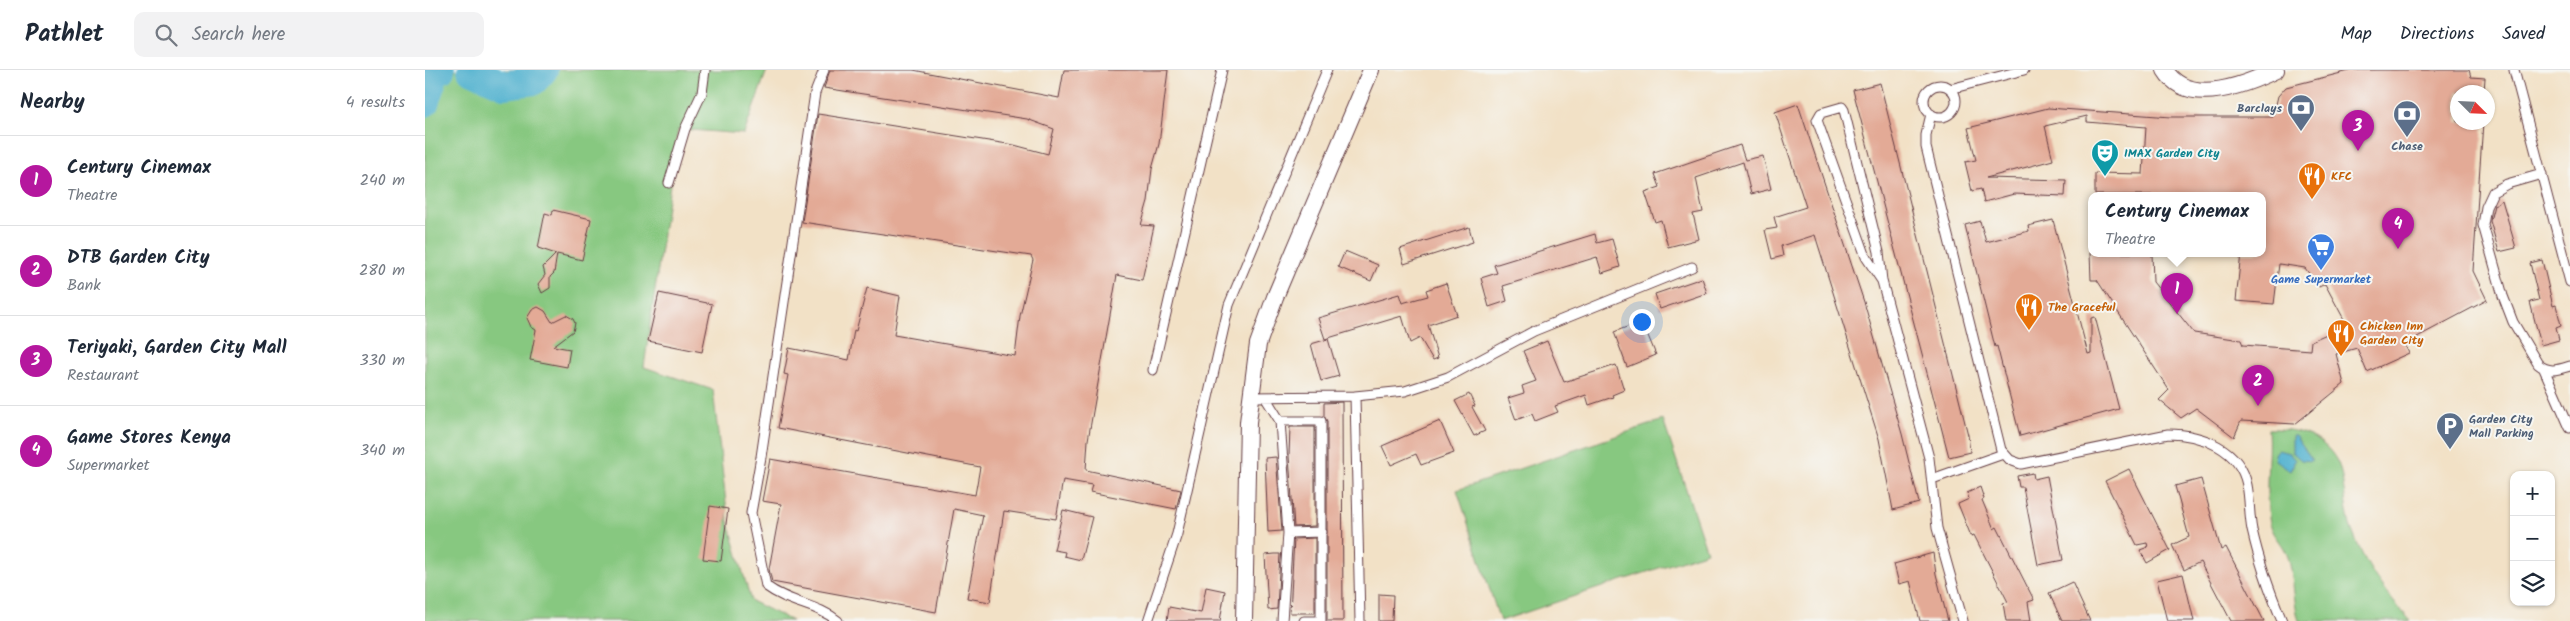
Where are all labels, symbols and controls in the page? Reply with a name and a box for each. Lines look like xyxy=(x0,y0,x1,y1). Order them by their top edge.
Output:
search box xyxy=(134,12,484,57)
text: Pathlet xyxy=(25,15,104,54)
text: Search here xyxy=(192,20,285,50)
text: Map xyxy=(2340,20,2372,49)
text: Directions xyxy=(2400,20,2474,49)
text: Saved xyxy=(2502,20,2545,49)
icon: search xyxy=(152,21,180,49)
north arrow xyxy=(2450,85,2495,130)
text: Nearby xyxy=(20,86,85,119)
text: 4 results xyxy=(346,90,405,115)
bank icon: Barclays xyxy=(2286,93,2316,132)
place label: Barclays xyxy=(2237,99,2282,118)
bank icon: Chase xyxy=(2392,99,2422,138)
pin: 3 xyxy=(2342,110,2374,151)
place label: Chase xyxy=(2391,137,2423,156)
theatre icon: IMAX Garden City xyxy=(2090,138,2120,177)
place label: IMAX Garden City xyxy=(2124,144,2220,163)
text: Century Cinemax xyxy=(67,153,211,183)
restaurant icon: KFC xyxy=(2297,161,2327,200)
place label: KFC xyxy=(2331,167,2352,186)
text: 1 xyxy=(34,168,38,193)
text: 240 m xyxy=(360,168,405,193)
text: Theatre xyxy=(67,183,118,208)
popup xyxy=(2088,192,2266,257)
text: Century Cinemax xyxy=(2105,197,2249,227)
pin: 4 xyxy=(2382,208,2414,249)
text: Theatre xyxy=(2105,227,2155,252)
supermarket icon: Game Supermarket xyxy=(2306,232,2336,271)
text: DTB Garden City xyxy=(67,243,210,273)
text: 2 xyxy=(31,258,41,283)
text: 280 m xyxy=(359,258,405,283)
place label: Game Supermarket xyxy=(2271,270,2372,289)
text: Bank xyxy=(67,273,101,298)
pin: 1 xyxy=(2161,273,2193,314)
restaurant icon: The Graceful xyxy=(2014,292,2044,331)
place label: The Graceful xyxy=(2048,298,2116,317)
your location xyxy=(1629,309,1655,335)
place label: Chicken Inn Garden City xyxy=(2360,317,2424,350)
restaurant icon: Chicken Inn Garden City xyxy=(2326,318,2356,357)
text: Teriyaki, Garden City Mall xyxy=(67,333,286,363)
text: 3 xyxy=(32,348,40,373)
text: 330 m xyxy=(360,348,405,373)
text: Restaurant xyxy=(67,363,139,388)
pin: 2 xyxy=(2242,365,2274,406)
place label: Garden City Mall Parking xyxy=(2469,410,2534,443)
parking icon: Garden City Mall Parking xyxy=(2435,411,2465,450)
text: Game Stores Kenya xyxy=(67,423,231,453)
text: 4 xyxy=(32,438,40,463)
text: 340 m xyxy=(360,438,405,463)
text: Supermarket xyxy=(67,453,150,478)
map controls xyxy=(2510,471,2555,606)
button: + xyxy=(2510,471,2555,516)
button: − xyxy=(2510,516,2555,561)
button: layers xyxy=(2510,561,2555,606)

